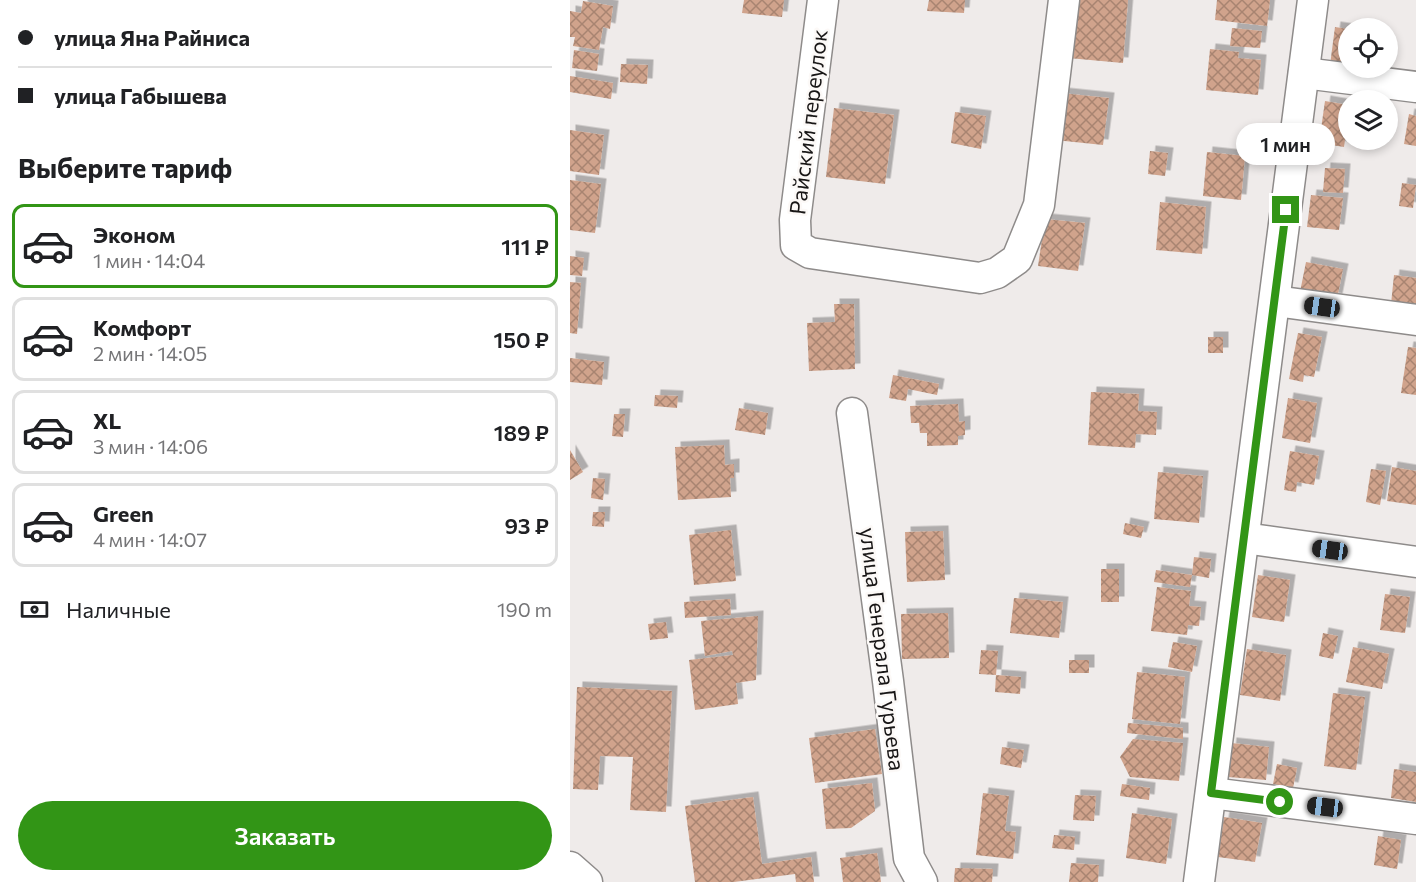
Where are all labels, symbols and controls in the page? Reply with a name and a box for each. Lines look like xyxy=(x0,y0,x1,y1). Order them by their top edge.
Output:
map controls xyxy=(1338,18,1398,150)
button: locate xyxy=(1338,18,1398,78)
text: улица Яна Райниса xyxy=(54,24,250,51)
street label: Райский переулок xyxy=(783,28,833,216)
text: улица Габышева xyxy=(54,82,227,109)
button: layers xyxy=(1338,90,1398,150)
callout: 1 мин xyxy=(1236,123,1336,165)
text: 1 мин xyxy=(1260,132,1311,156)
text: Выберите тариф xyxy=(18,151,232,184)
route end xyxy=(1272,196,1299,223)
icon: car xyxy=(21,219,75,273)
text: Эконом xyxy=(93,221,175,248)
text: 111 ₽ xyxy=(501,233,549,260)
text: 1 мин · 14:04 xyxy=(93,248,205,272)
car xyxy=(1303,296,1341,318)
icon: car xyxy=(21,312,75,366)
text: Комфорт xyxy=(93,314,191,341)
text: 150 ₽ xyxy=(493,326,549,353)
text: 2 мин · 14:05 xyxy=(93,341,207,365)
icon: car xyxy=(21,405,75,459)
text: XL xyxy=(93,407,121,434)
text: 189 ₽ xyxy=(494,419,549,446)
text: 3 мин · 14:06 xyxy=(93,434,208,458)
icon: car xyxy=(21,498,75,552)
text: Green xyxy=(93,500,154,527)
text: 93 ₽ xyxy=(504,512,549,539)
street label: улица Генерала Гурьева xyxy=(855,526,911,772)
text: 4 мин · 14:07 xyxy=(93,527,207,551)
car xyxy=(1311,539,1349,561)
icon: cash xyxy=(18,593,51,626)
text: Наличные xyxy=(66,596,171,623)
text: 190 m xyxy=(497,597,552,621)
route start xyxy=(1266,788,1293,815)
car xyxy=(1306,796,1344,818)
button: Заказать xyxy=(18,801,552,870)

